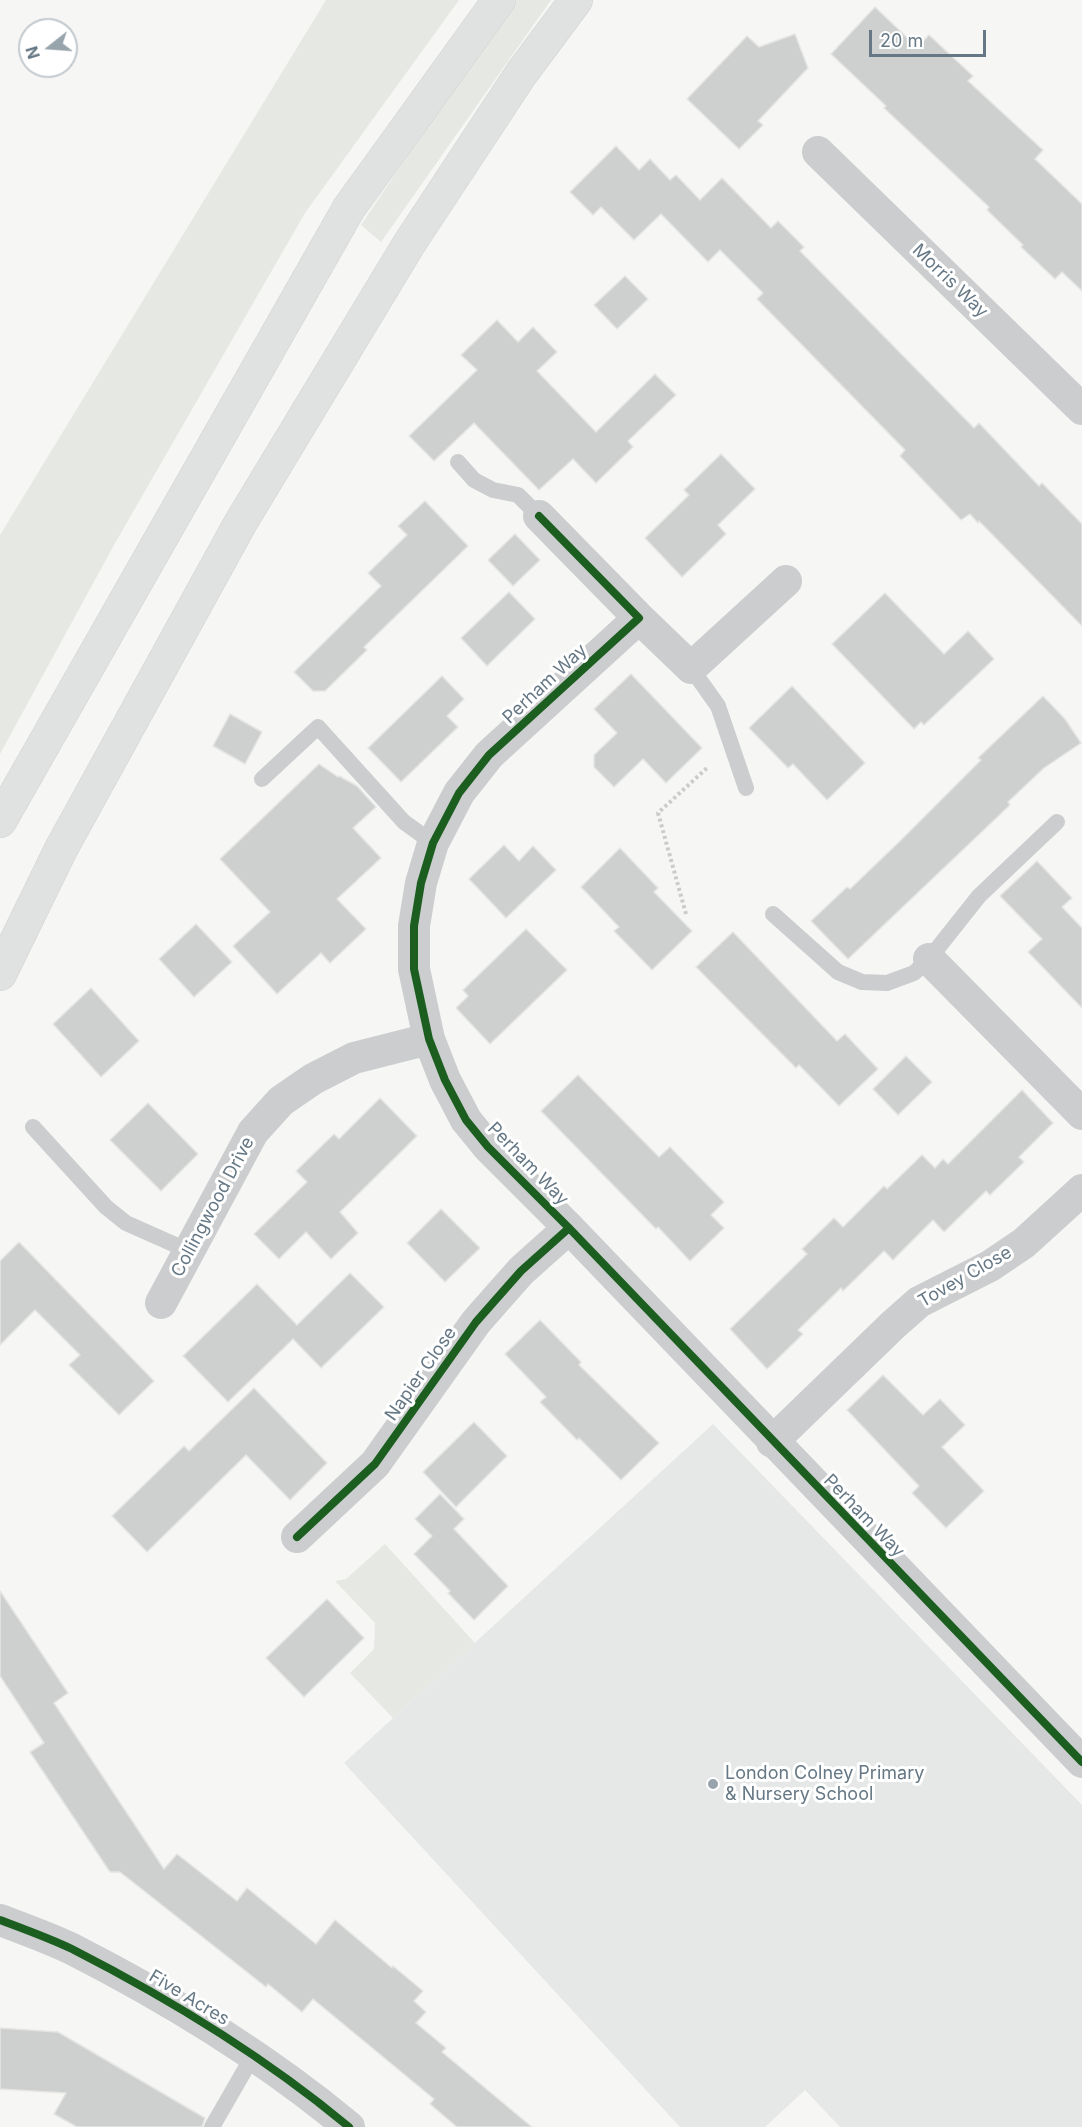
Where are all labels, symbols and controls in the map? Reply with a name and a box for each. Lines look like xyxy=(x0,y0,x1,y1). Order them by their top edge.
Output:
north arrow xyxy=(18,18,78,78)
scale bar xyxy=(872,18,989,56)
text: 20 m xyxy=(880,30,923,51)
text: N xyxy=(21,44,44,61)
street label: Morris Way xyxy=(908,240,992,322)
street label: Perham Way xyxy=(498,640,592,728)
street label: Perham Way xyxy=(483,1118,573,1210)
street label: Collingwood Drive xyxy=(167,1133,259,1281)
street label: Tovey Close xyxy=(915,1242,1015,1312)
street label: Napier Close xyxy=(381,1323,461,1425)
street label: Perham Way xyxy=(819,1470,909,1562)
place label: London Colney Primary & Nursery School xyxy=(725,1763,924,1806)
marker: London Colney Primary & Nursery School xyxy=(706,1777,720,1791)
street label: Five Acres xyxy=(145,1966,233,2030)

